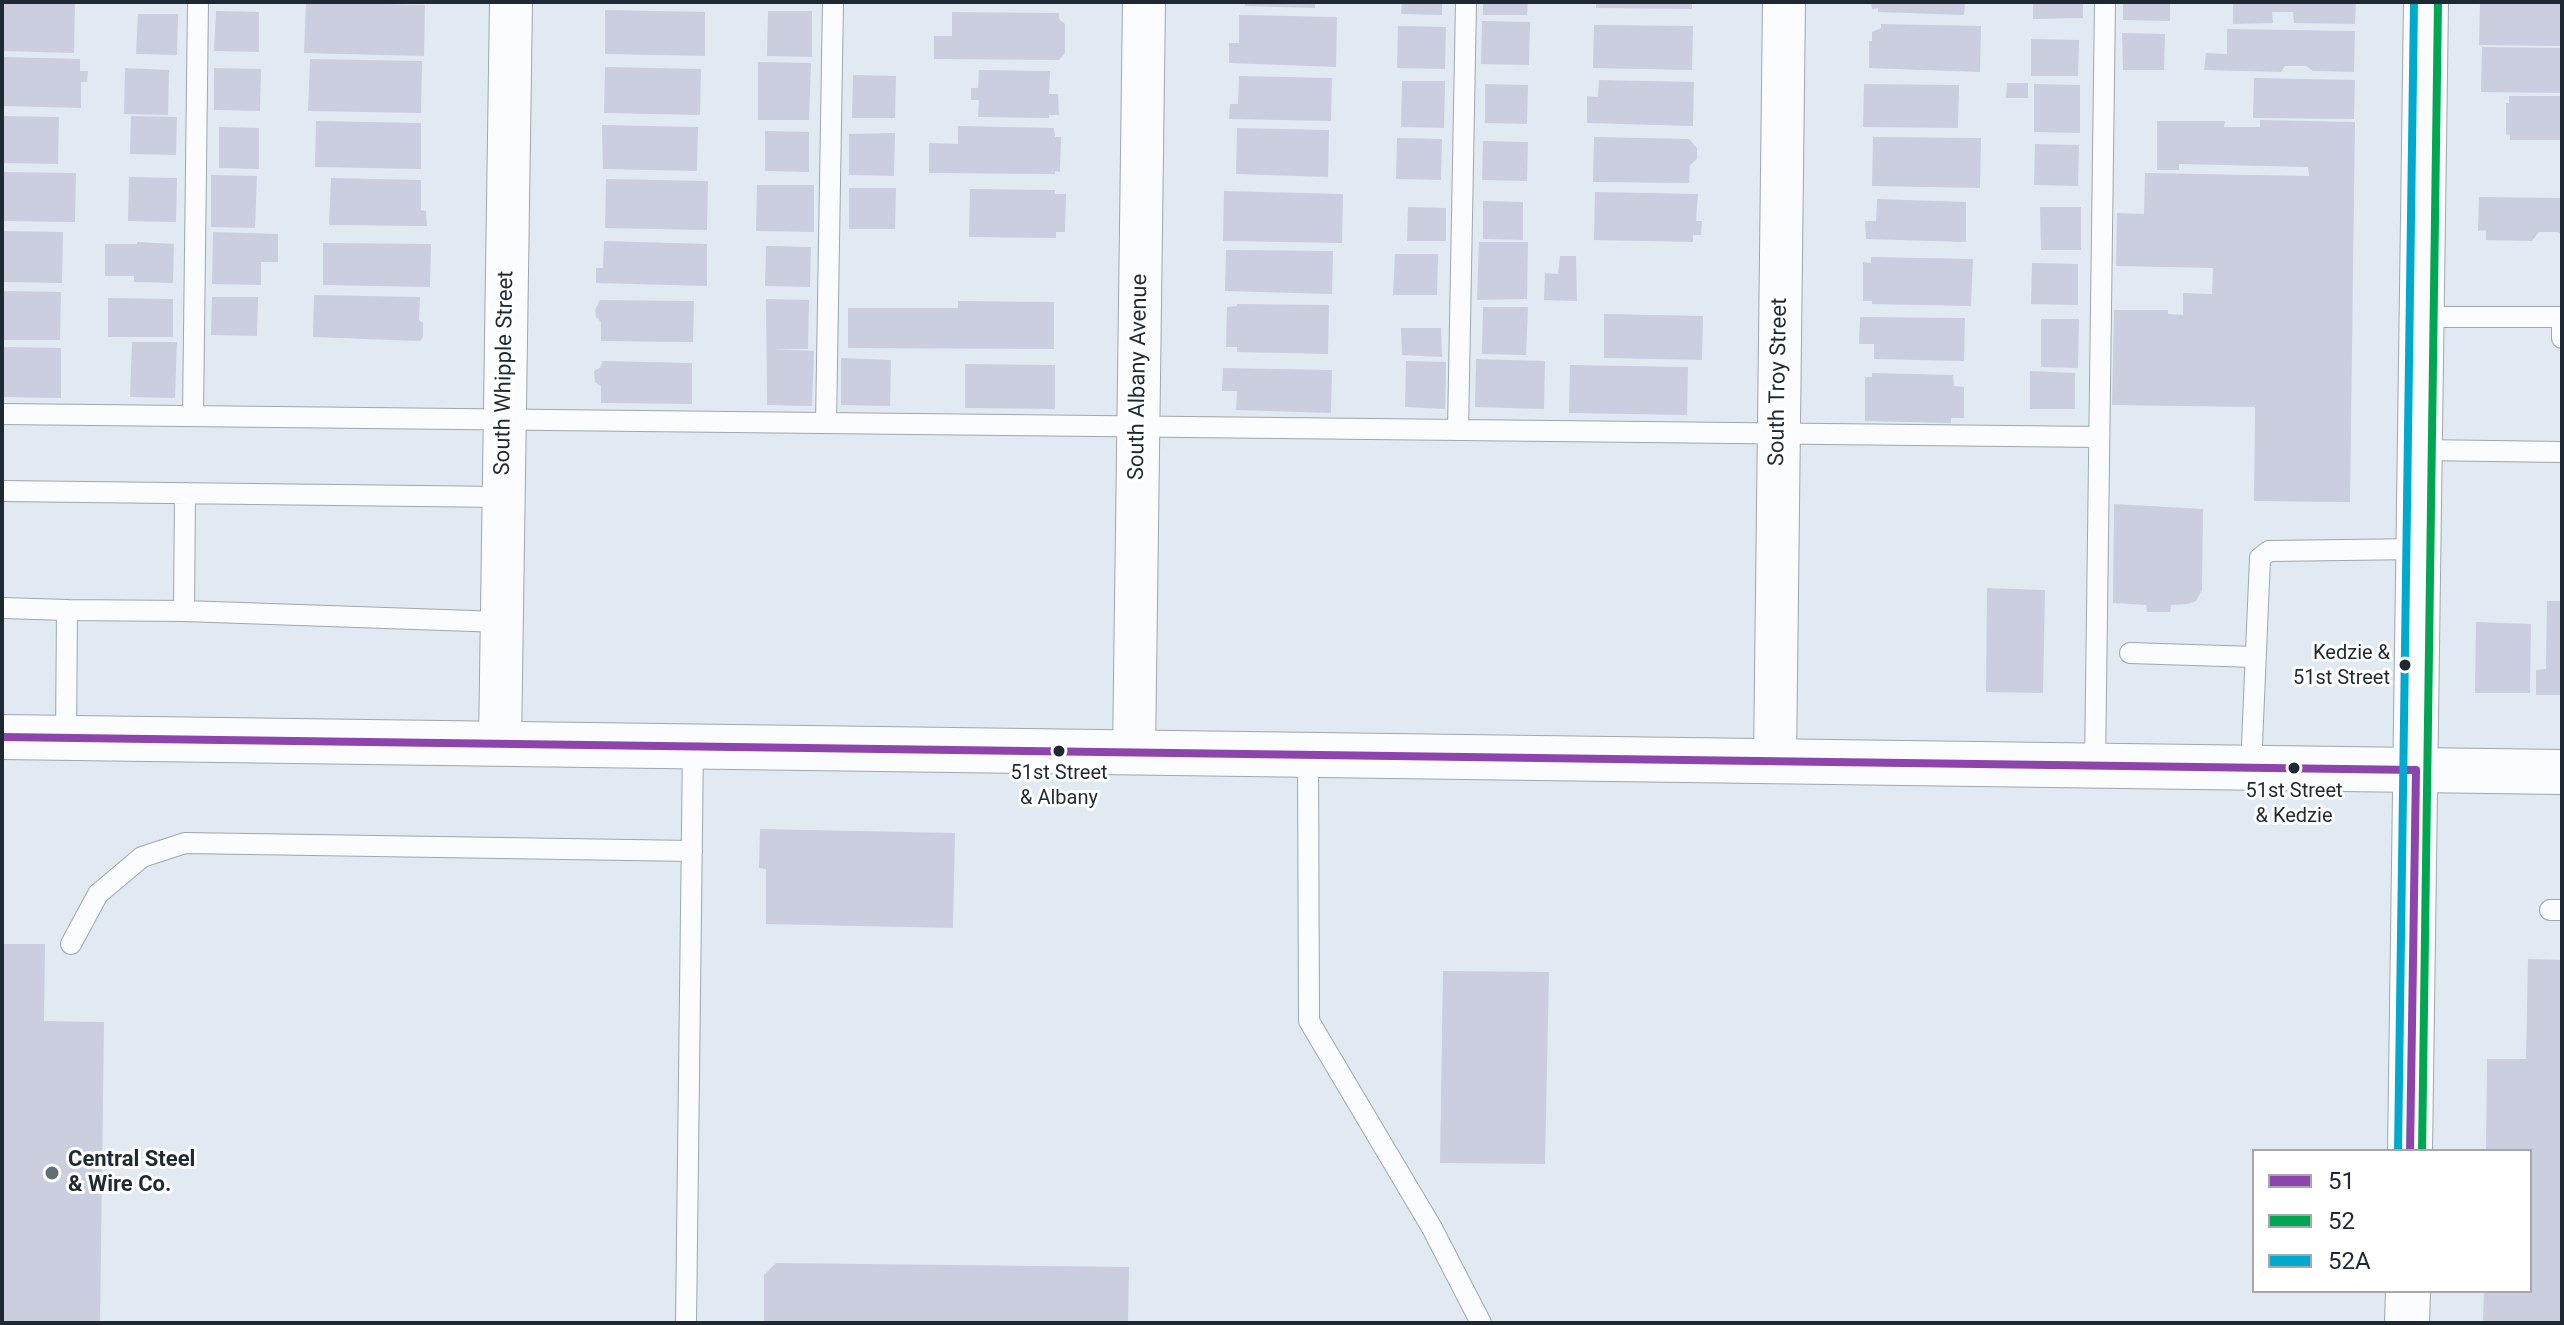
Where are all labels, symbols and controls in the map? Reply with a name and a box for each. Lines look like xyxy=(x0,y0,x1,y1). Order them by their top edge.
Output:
street label: South Whipple Street xyxy=(490,270,520,476)
street label: South Albany Avenue xyxy=(1124,274,1154,480)
street label: South Troy Street xyxy=(1764,298,1794,466)
place label: Kedzie & 51st Street xyxy=(2293,642,2390,689)
marker: Kedzie & 51st Street xyxy=(2397,657,2413,673)
marker: 51st Street & Albany xyxy=(1051,743,1067,759)
marker: 51st Street & Kedzie xyxy=(2286,760,2302,776)
place label: 51st Street & Albany xyxy=(1010,762,1108,809)
place label: 51st Street & Kedzie xyxy=(2245,780,2343,827)
place label: Central Steel & Wire Co. xyxy=(68,1147,195,1198)
legend xyxy=(2252,1149,2532,1293)
marker: Central Steel & Wire Co. xyxy=(43,1164,61,1182)
text: 51 xyxy=(2328,1167,2355,1195)
text: 52 xyxy=(2328,1207,2355,1235)
text: 52A xyxy=(2328,1247,2371,1275)

